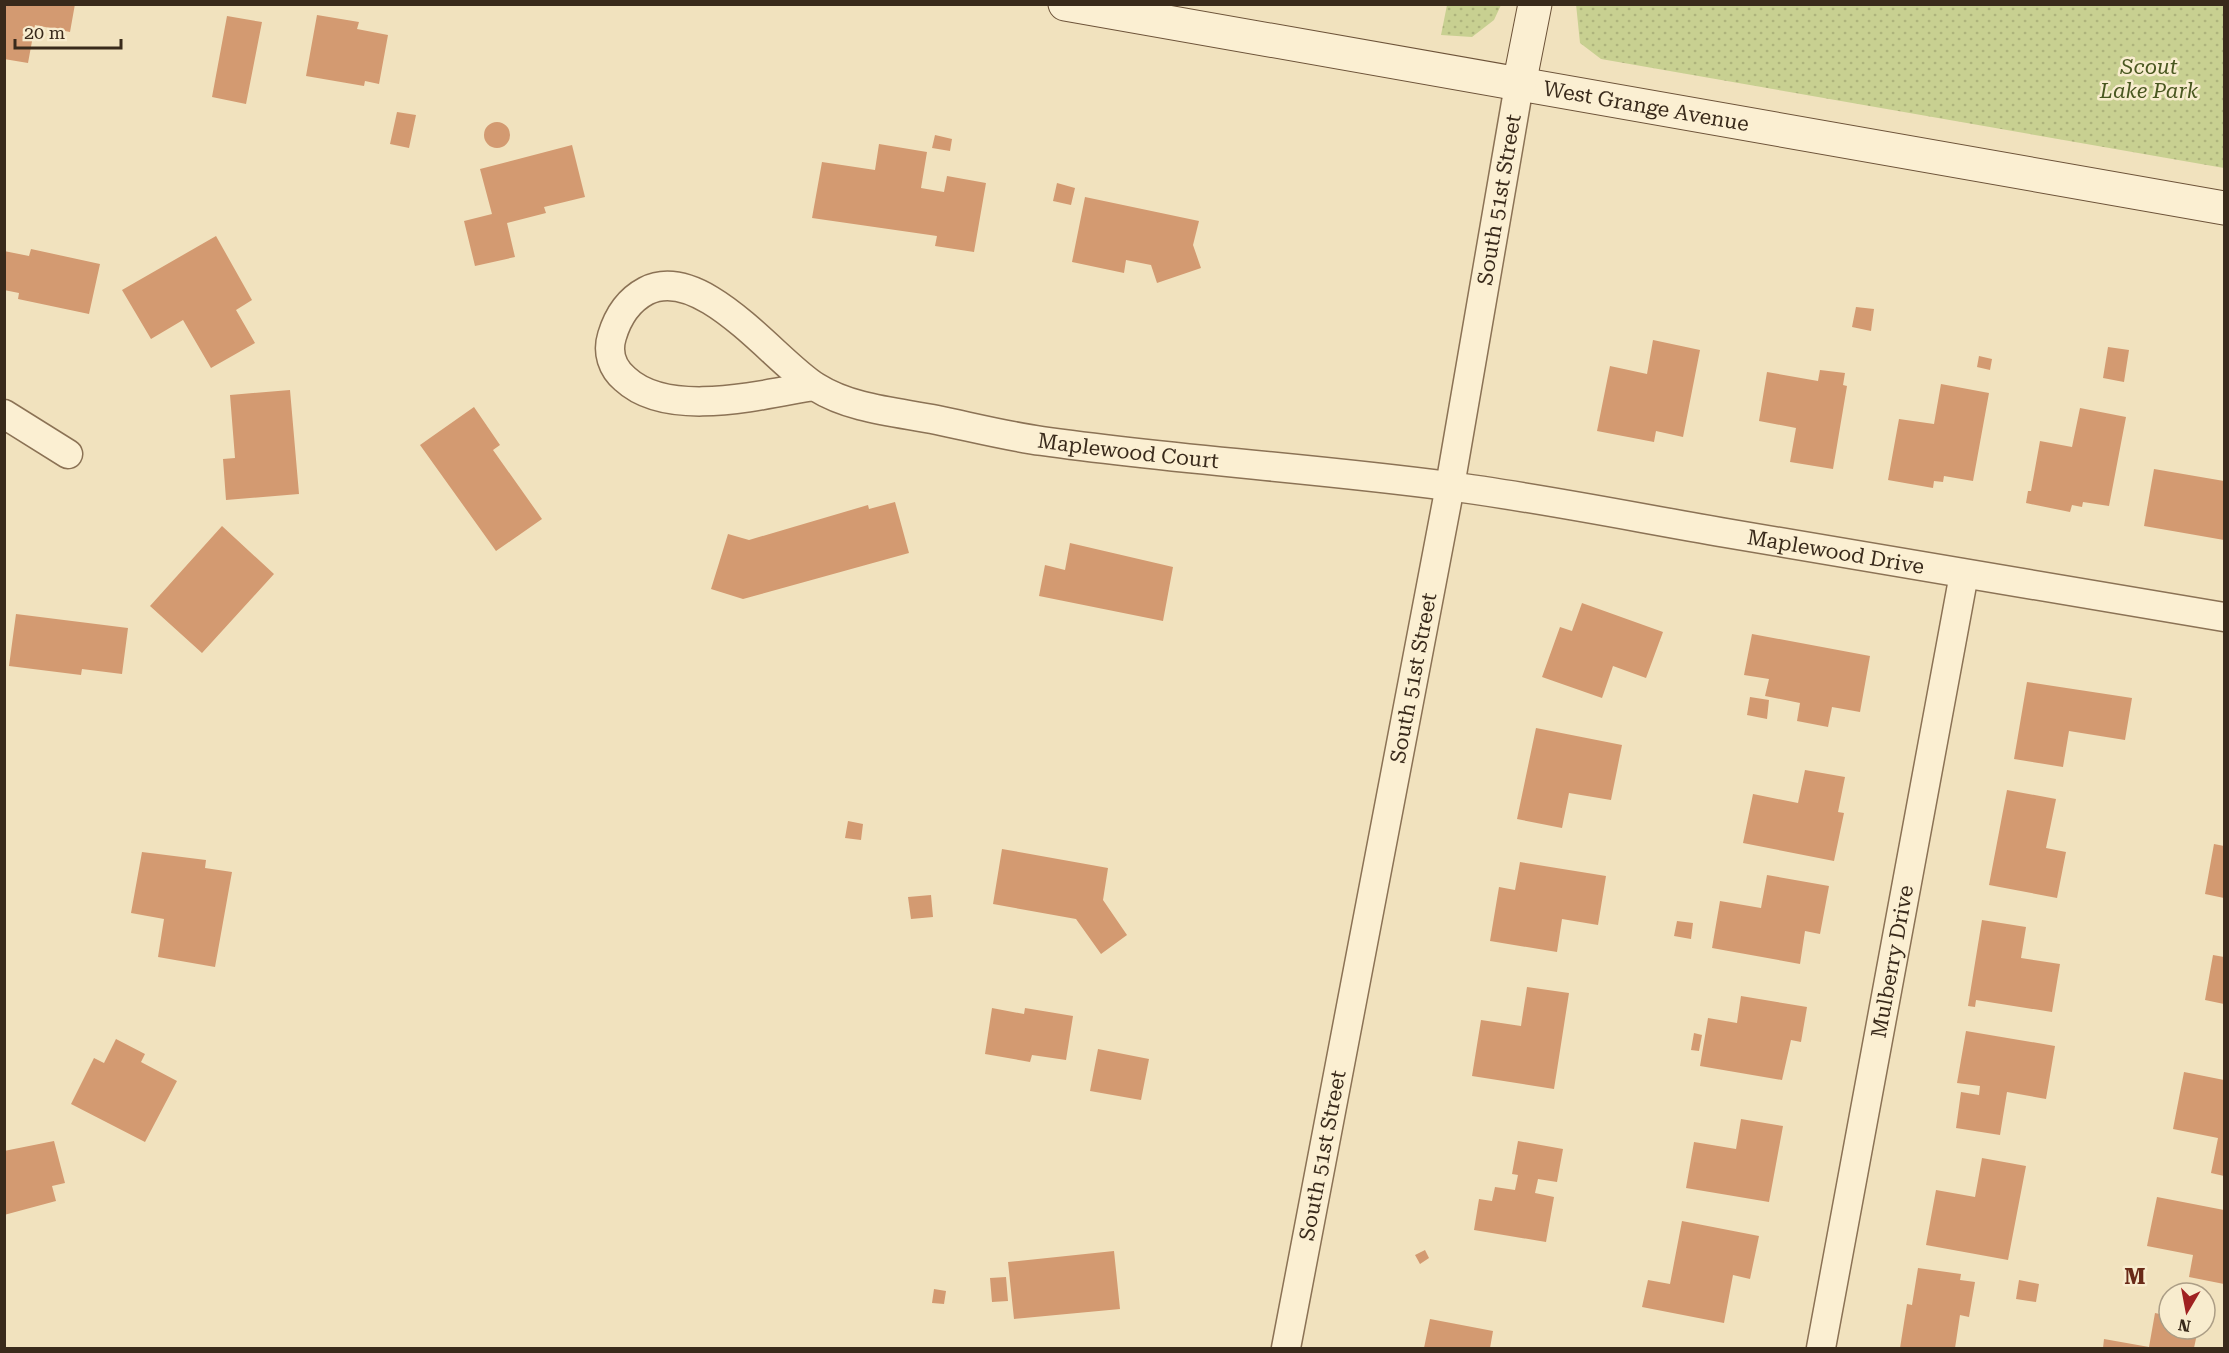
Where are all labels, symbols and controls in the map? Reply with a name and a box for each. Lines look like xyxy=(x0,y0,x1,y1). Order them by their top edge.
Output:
scale bar xyxy=(15,12,122,50)
text: 20 m xyxy=(24,22,65,43)
park label: Scout Lake Park xyxy=(2099,55,2199,103)
street label: West Grange Avenue xyxy=(1541,76,1751,136)
street label: South 51st Street xyxy=(1473,112,1526,287)
street label: Maplewood Court xyxy=(1036,429,1220,473)
street label: Maplewood Drive xyxy=(1745,525,1926,579)
street label: South 51st Street xyxy=(1386,591,1441,765)
street label: Mulberry Drive xyxy=(1867,883,1918,1040)
street label: South 51st Street xyxy=(1295,1068,1351,1243)
district label: M xyxy=(2124,1264,2146,1289)
north arrow xyxy=(2157,1281,2217,1341)
text: N xyxy=(2177,1315,2192,1336)

